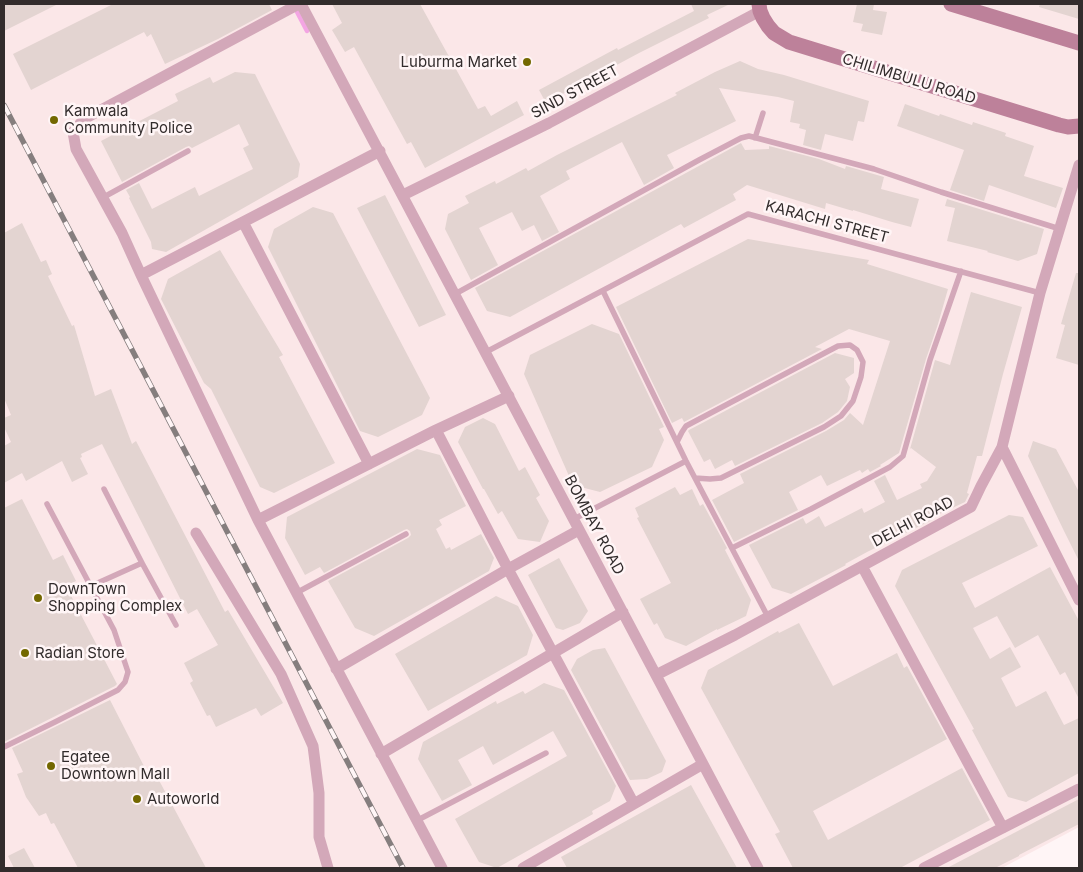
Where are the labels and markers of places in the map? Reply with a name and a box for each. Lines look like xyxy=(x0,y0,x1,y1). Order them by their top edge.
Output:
place label: Luburma Market xyxy=(401,53,517,71)
marker: Luburma Market xyxy=(521,56,533,68)
place label: Kamwala Community Police xyxy=(64,102,193,137)
marker: Kamwala Community Police xyxy=(48,114,60,126)
place label: DownTown Shopping Complex xyxy=(48,580,182,615)
marker: DownTown Shopping Complex xyxy=(32,592,44,604)
place label: Radian Store xyxy=(35,644,125,662)
marker: Radian Store xyxy=(19,647,31,659)
place label: Egatee Downtown Mall xyxy=(61,748,170,783)
marker: Egatee Downtown Mall xyxy=(45,760,57,772)
place label: Autoworld xyxy=(147,790,219,808)
marker: Autoworld xyxy=(131,793,143,805)

